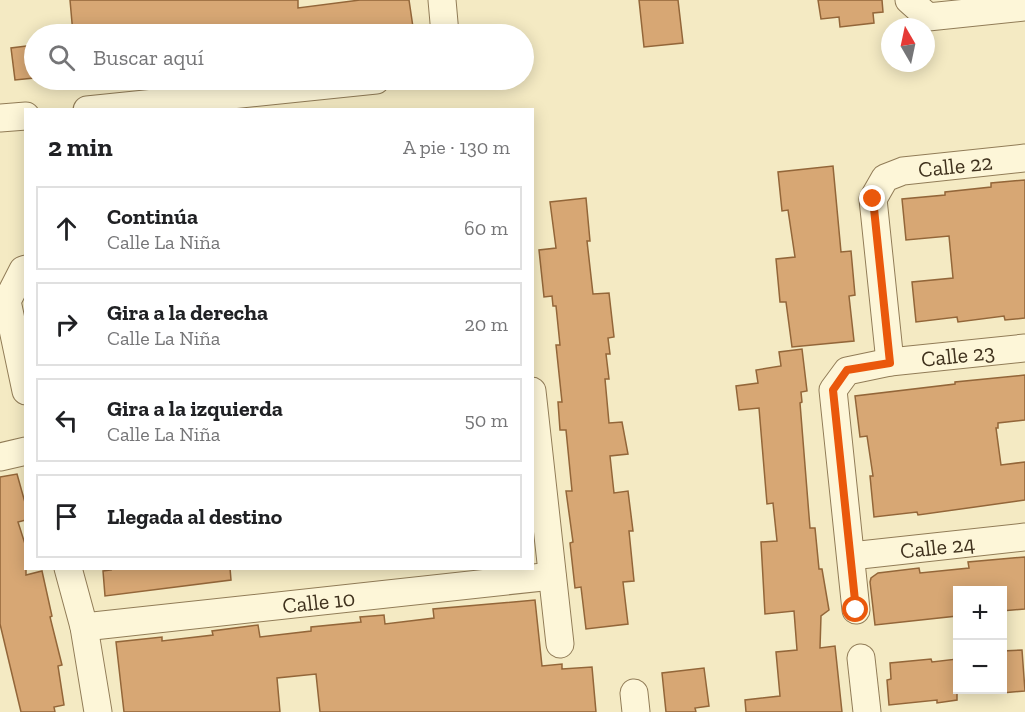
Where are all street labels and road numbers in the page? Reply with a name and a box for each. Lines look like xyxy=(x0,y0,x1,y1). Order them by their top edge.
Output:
street label: Calle 22 xyxy=(917,148,994,183)
street label: Calle 23 xyxy=(920,338,996,372)
street label: Calle 24 xyxy=(899,529,976,564)
street label: Calle 10 xyxy=(281,584,356,619)

